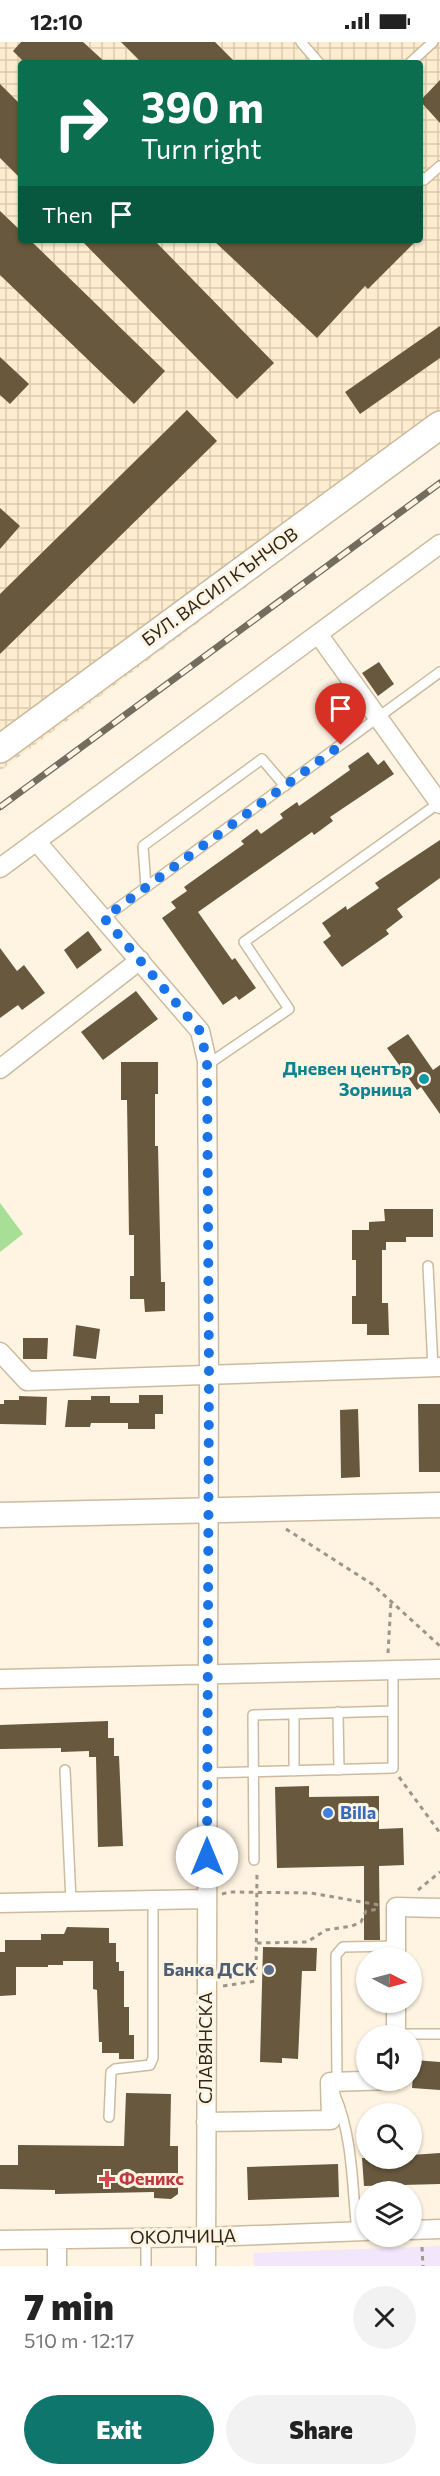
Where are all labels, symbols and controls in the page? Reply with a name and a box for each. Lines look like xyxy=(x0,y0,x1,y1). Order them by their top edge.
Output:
text: 12:10 xyxy=(30,8,83,35)
text: 390 m xyxy=(141,80,264,132)
icon: right xyxy=(42,84,120,162)
text: Turn right xyxy=(141,132,261,165)
icon: arrive xyxy=(105,198,138,231)
text: Then xyxy=(42,201,93,228)
street label: БУЛ. ВАСИЛ КЪНЧОВ xyxy=(137,522,302,650)
pin xyxy=(315,683,366,745)
icon: arrive xyxy=(324,692,357,725)
place label: Дневен център Зорница xyxy=(283,1057,412,1100)
marker: Дневен център Зорница xyxy=(417,1072,431,1086)
place label: Billa xyxy=(340,1801,376,1823)
marker: Billa xyxy=(321,1806,335,1820)
position arrow xyxy=(175,1825,239,1889)
north arrow xyxy=(356,1947,422,2013)
map controls xyxy=(356,1947,422,2247)
place label: Банка ДСК xyxy=(163,1958,257,1980)
marker: Банка ДСК xyxy=(262,1963,276,1977)
street label: СЛАВЯНСКА xyxy=(194,1992,216,2104)
button: sound xyxy=(356,2025,422,2091)
button: search xyxy=(356,2103,422,2169)
place label: Феникс xyxy=(119,2167,184,2189)
marker: Феникс xyxy=(100,2172,114,2186)
button: layers xyxy=(356,2181,422,2247)
street label: ОКОЛЧИЦА xyxy=(130,2224,236,2248)
text: 7 min xyxy=(24,2283,114,2327)
button: close xyxy=(353,2286,416,2349)
text: 510 m · 12:17 xyxy=(24,2328,134,2352)
button: Exit xyxy=(24,2395,214,2464)
button: Share xyxy=(226,2395,416,2464)

